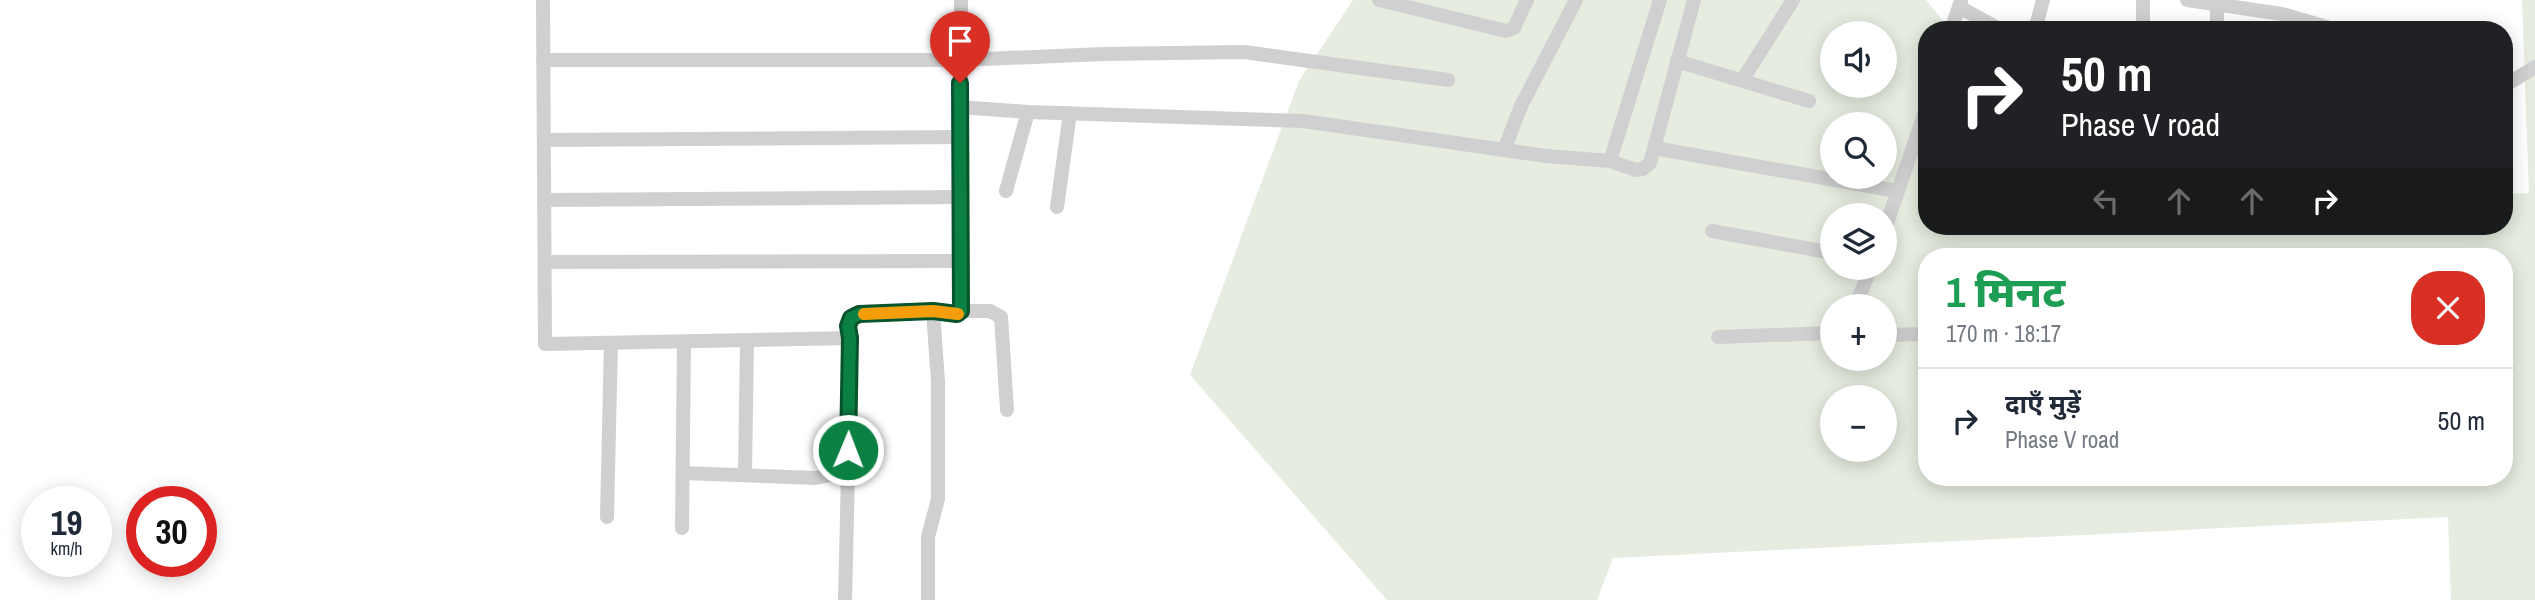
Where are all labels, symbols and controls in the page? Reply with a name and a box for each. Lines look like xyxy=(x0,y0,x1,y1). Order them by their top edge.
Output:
pin xyxy=(930,11,990,83)
map controls xyxy=(1820,21,1897,462)
button: sound xyxy=(1820,21,1897,98)
icon: arrive xyxy=(941,22,979,60)
text: 50 m xyxy=(2061,40,2153,106)
icon: right xyxy=(1946,49,2037,140)
text: Phase V road xyxy=(2061,103,2220,146)
button: search xyxy=(1820,112,1897,189)
icon: left xyxy=(2087,182,2125,220)
icon: ahead xyxy=(2160,182,2198,220)
icon: ahead xyxy=(2233,182,2271,220)
icon: right xyxy=(2306,182,2344,220)
button: layers xyxy=(1820,203,1897,280)
text: 1 मिनट xyxy=(1946,264,2065,320)
button: close xyxy=(2411,271,2485,345)
button: + xyxy=(1820,294,1897,371)
text: 170 m · 18:17 xyxy=(1946,318,2061,349)
button: − xyxy=(1820,385,1897,462)
text: दाएँ मुड़ें xyxy=(2005,386,2081,421)
icon: right xyxy=(1946,402,1984,440)
text: 50 m xyxy=(2438,403,2485,438)
position arrow xyxy=(811,413,885,487)
text: Phase V road xyxy=(2005,424,2119,455)
speed limit sign: 30 xyxy=(126,486,217,577)
text: 19 xyxy=(51,499,82,546)
text: km/h xyxy=(51,536,83,561)

